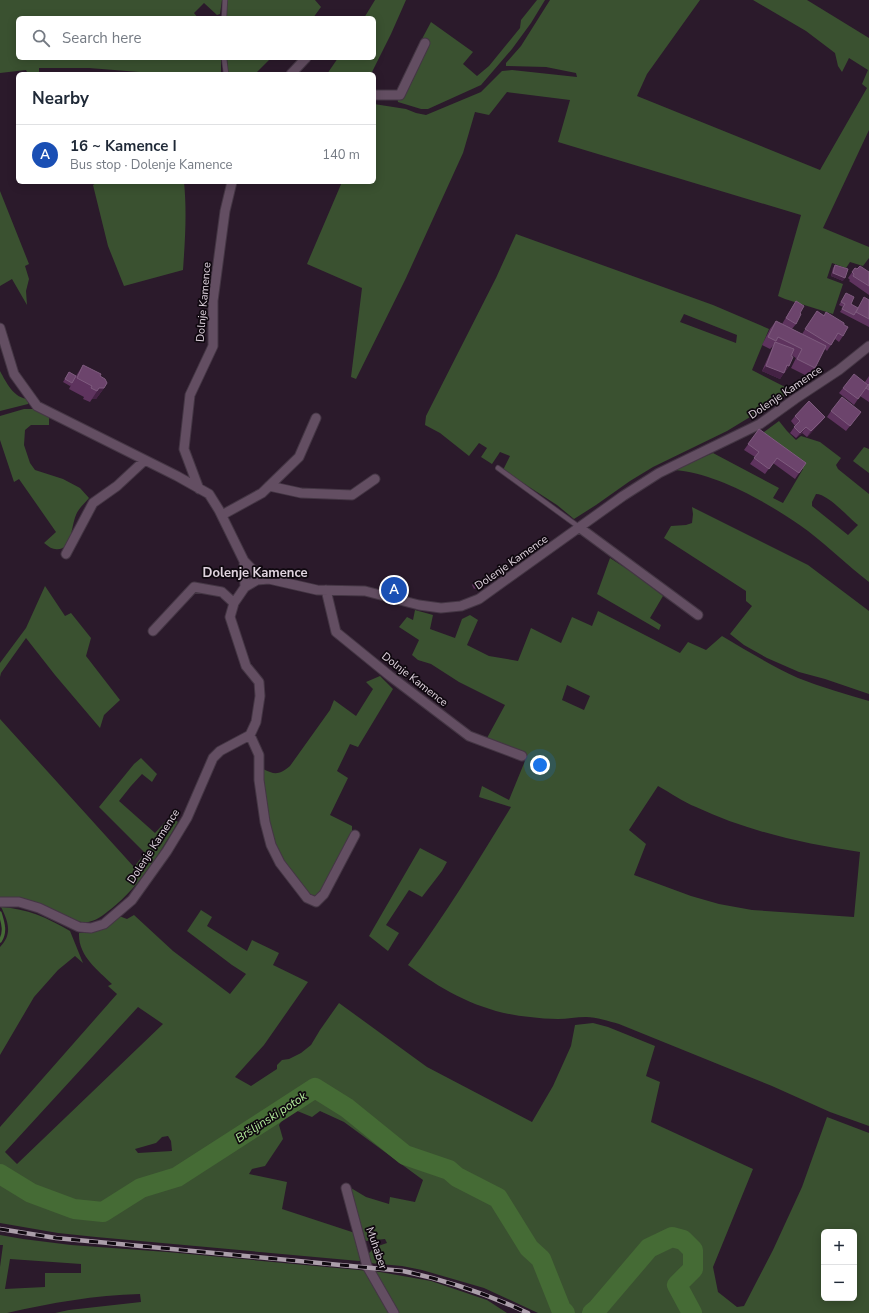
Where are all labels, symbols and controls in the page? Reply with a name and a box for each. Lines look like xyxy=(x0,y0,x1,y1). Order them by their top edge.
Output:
search box xyxy=(16,16,376,60)
icon: search xyxy=(30,27,52,49)
text: Search here xyxy=(62,28,142,48)
text: Nearby xyxy=(32,87,89,110)
text: 16 ~ Kamence I xyxy=(70,136,177,156)
text: A xyxy=(40,146,50,164)
text: 140 m xyxy=(322,146,360,164)
text: Bus stop · Dolenje Kamence xyxy=(70,156,232,174)
street label: Dolnje Kamence xyxy=(193,261,214,343)
street label: Dolenje Kamence xyxy=(745,362,825,423)
street label: Dolenje Kamence xyxy=(472,532,551,593)
district label: Dolenje Kamence xyxy=(203,564,307,582)
pin: A xyxy=(381,575,407,605)
street label: Dolnje Kamence xyxy=(379,649,451,710)
your location xyxy=(530,755,550,775)
street label: Dolenje Kamence xyxy=(124,806,183,886)
water label: Bršljinski potok xyxy=(232,1087,311,1146)
street label: Muhaber xyxy=(362,1225,391,1271)
map controls xyxy=(821,1229,857,1301)
button: + xyxy=(821,1229,857,1265)
button: − xyxy=(821,1265,857,1301)

